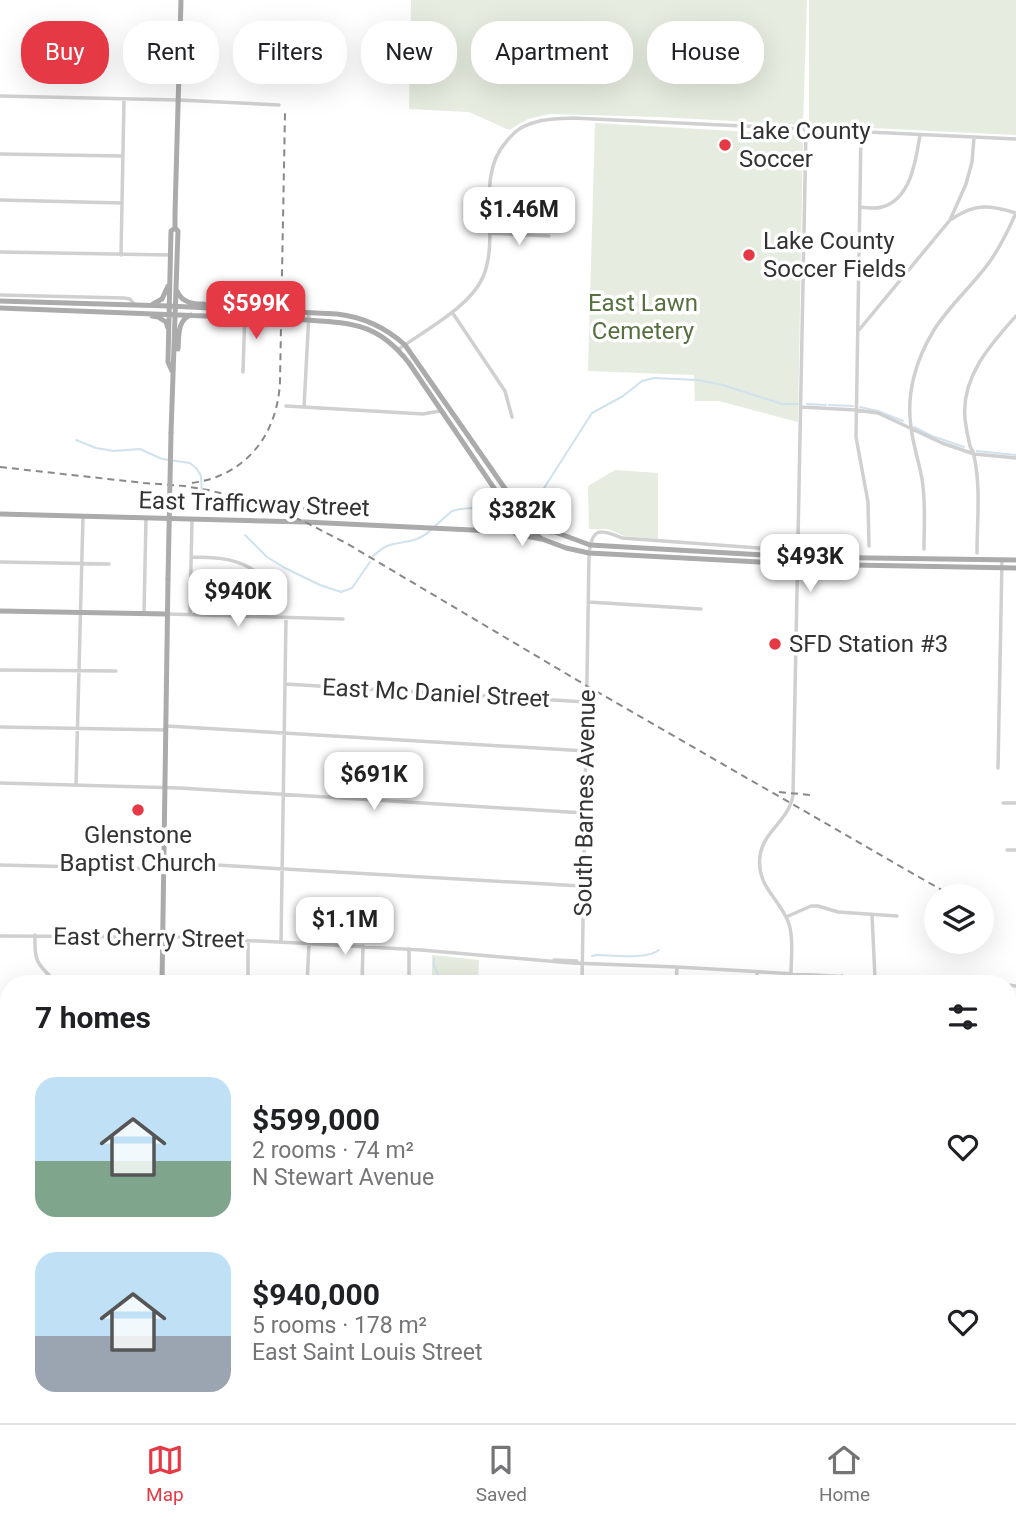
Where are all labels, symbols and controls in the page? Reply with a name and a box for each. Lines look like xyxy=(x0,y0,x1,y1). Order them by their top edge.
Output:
chip: Buy xyxy=(21,21,109,84)
chip: Rent xyxy=(123,21,219,84)
chip: Filters xyxy=(233,21,347,84)
chip: New xyxy=(361,21,457,84)
chip: Apartment xyxy=(471,21,633,84)
chip: House xyxy=(647,21,764,84)
place label: Lake County Soccer xyxy=(739,117,871,173)
marker: Lake County Soccer xyxy=(717,137,733,153)
pin: $1.46M xyxy=(462,188,576,247)
text: $1.46M xyxy=(479,196,559,223)
place label: Lake County Soccer Fields xyxy=(763,227,906,283)
marker: Lake County Soccer Fields xyxy=(741,247,757,263)
pin: $599K xyxy=(207,282,305,341)
park label: East Lawn Cemetery xyxy=(588,289,698,345)
text: $599K xyxy=(222,290,290,317)
street label: East Trafficway Street xyxy=(138,486,370,522)
pin: $382K xyxy=(473,489,571,548)
text: $382K xyxy=(488,497,556,524)
pin: $493K xyxy=(761,534,859,594)
text: $493K xyxy=(776,543,844,570)
pin: $940K xyxy=(189,570,287,629)
text: $940K xyxy=(204,578,272,605)
place label: SFD Station #3 xyxy=(789,630,948,658)
marker: SFD Station #3 xyxy=(767,636,783,652)
street label: East Mc Daniel Street xyxy=(321,673,551,713)
street label: South Barnes Avenue xyxy=(569,689,601,917)
pin: $691K xyxy=(325,752,423,812)
text: $691K xyxy=(340,761,408,788)
marker: Glenstone Baptist Church xyxy=(130,802,146,818)
place label: Glenstone Baptist Church xyxy=(59,821,217,877)
map controls xyxy=(924,884,994,954)
button: layers xyxy=(924,884,994,954)
pin: $1.1M xyxy=(296,898,394,957)
text: $1.1M xyxy=(312,906,378,933)
street label: East Cherry Street xyxy=(53,922,245,954)
icon: filters xyxy=(944,998,982,1036)
text: 7 homes xyxy=(35,1000,151,1035)
text: $599,000 xyxy=(252,1102,380,1137)
icon: home xyxy=(91,1105,175,1189)
icon: heart xyxy=(944,1128,982,1166)
text: 2 rooms · 74 m² xyxy=(252,1137,414,1164)
text: N Stewart Avenue xyxy=(252,1164,434,1191)
text: $940,000 xyxy=(252,1277,380,1312)
icon: home xyxy=(91,1280,175,1364)
icon: heart xyxy=(944,1303,982,1341)
text: 5 rooms · 178 m² xyxy=(252,1312,427,1339)
text: East Saint Louis Street xyxy=(252,1339,482,1366)
tab: Map xyxy=(146,1441,184,1506)
tab: Saved xyxy=(476,1441,527,1506)
tab: Home xyxy=(819,1441,870,1506)

